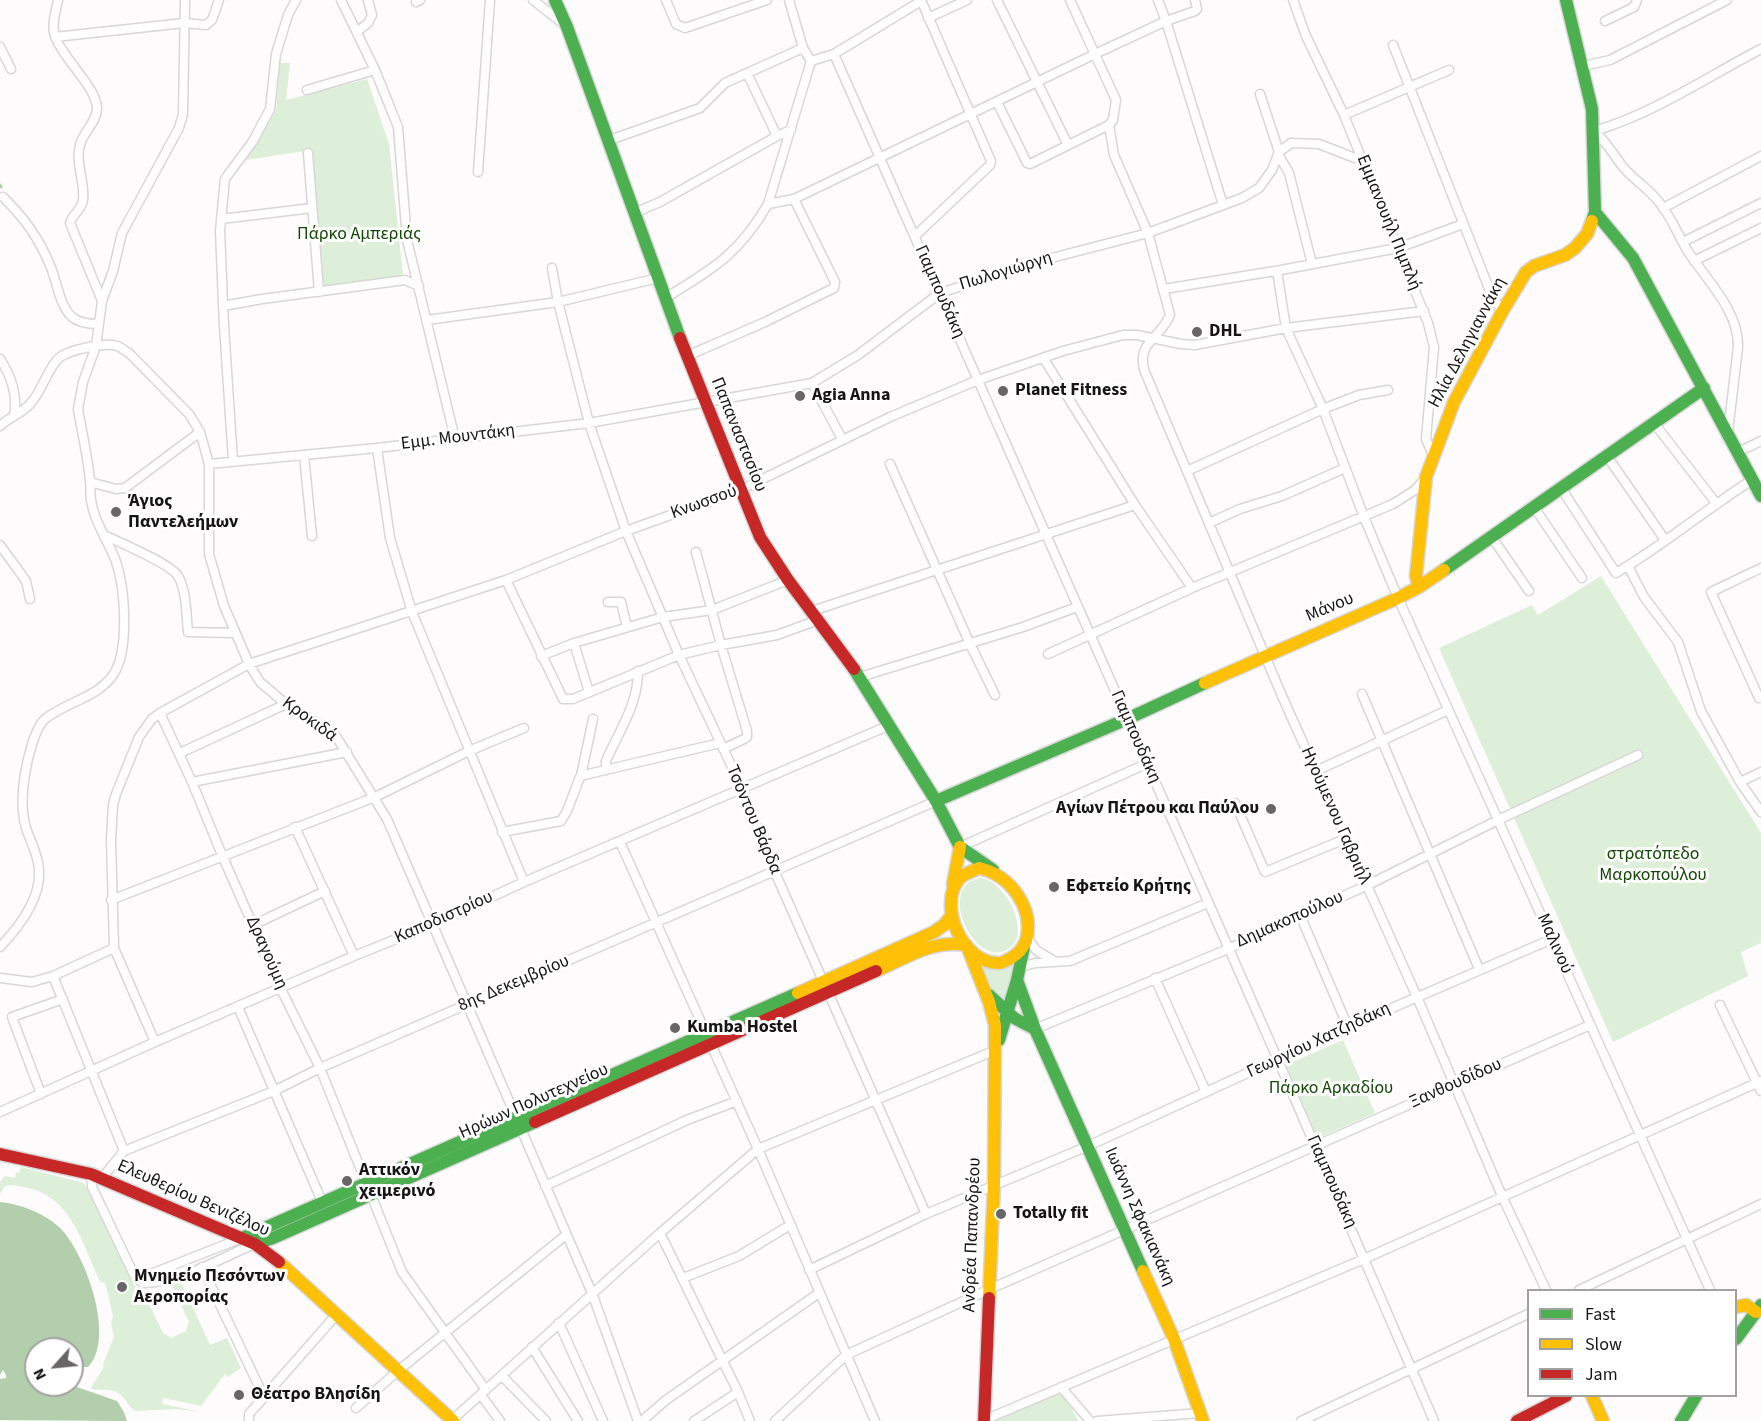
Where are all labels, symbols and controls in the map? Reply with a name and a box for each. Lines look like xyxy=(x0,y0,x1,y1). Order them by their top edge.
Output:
street label: Εµµανουήλ Πιµπλή xyxy=(1351,152,1425,294)
park label: Πάρκο Αμπεριάς xyxy=(297,224,421,246)
street label: Γιαμπουδάκη xyxy=(909,242,969,342)
street label: Πωλογιώργη xyxy=(957,248,1055,296)
street label: Ηλία ∆εληγιαννάκη xyxy=(1424,274,1512,412)
place label: DHL xyxy=(1209,321,1242,343)
marker: DHL xyxy=(1190,325,1204,339)
street label: Παπαναστασίου xyxy=(705,375,771,495)
place label: Planet Fitness xyxy=(1015,380,1127,402)
marker: Planet Fitness xyxy=(996,384,1010,398)
place label: Agia Anna xyxy=(812,385,890,407)
marker: Agia Anna xyxy=(793,389,807,403)
street label: Εμμ. Μουντάκη xyxy=(400,420,516,456)
street label: Κνωσσού xyxy=(668,481,740,525)
place label: Άγιος Παντελεήμων xyxy=(128,491,238,534)
marker: Άγιος Παντελεήμων xyxy=(109,505,123,519)
street label: Μάνου xyxy=(1303,588,1357,628)
street label: Γιαμπουδάκη xyxy=(1105,687,1165,787)
street label: Κροκιδά xyxy=(277,693,341,747)
street label: Ηγούμενου Γαβριήλ xyxy=(1295,744,1375,888)
street label: Τσόντου Βάρδα xyxy=(720,762,786,878)
place label: Αγίων Πέτρου και Παύλου xyxy=(1056,798,1259,820)
marker: Αγίων Πέτρου και Παύλου xyxy=(1264,802,1278,816)
park label: στρατόπεδο Μαρκοπούλου xyxy=(1599,844,1707,886)
place label: Εφετείο Κρήτης xyxy=(1066,876,1191,898)
marker: Εφετείο Κρήτης xyxy=(1047,880,1061,894)
street label: Καποδιστρίου xyxy=(391,887,497,949)
street label: Δημακοπούλου xyxy=(1233,887,1347,953)
street label: Μαλινού xyxy=(1531,910,1577,978)
street label: Δραγούμη xyxy=(240,913,292,993)
street label: 8ης Δεκεμβρίου xyxy=(455,951,573,1017)
street label: Γεωργίου Χατζηδάκη xyxy=(1244,998,1394,1084)
place label: Kumba Hostel xyxy=(687,1017,797,1039)
marker: Kumba Hostel xyxy=(668,1021,682,1035)
street label: Ξανθουδίδου xyxy=(1407,1054,1505,1114)
street label: Ηρώων Πολυτεχνείου xyxy=(456,1059,612,1145)
park label: Πάρκο Αρκαδίου xyxy=(1269,1078,1393,1100)
street label: Γιαμπουδάκη xyxy=(1301,1132,1361,1232)
street label: Ιωάννη Σφακιανάκη xyxy=(1099,1144,1179,1290)
street label: Ελευθερίου Βενιζέλου xyxy=(113,1156,273,1242)
street label: Ανδρέα Παπανδρέου xyxy=(960,1157,986,1313)
place label: Αττικόν χειμερινό xyxy=(359,1160,435,1202)
marker: Αττικόν χειμερινό xyxy=(340,1174,354,1188)
place label: Totally fit xyxy=(1013,1203,1088,1225)
marker: Totally fit xyxy=(994,1207,1008,1221)
place label: Μνημείο Πεσόντων Αεροπορίας xyxy=(134,1266,285,1308)
marker: Μνημείο Πεσόντων Αεροπορίας xyxy=(115,1280,129,1294)
legend xyxy=(1527,1289,1737,1397)
text: Fast xyxy=(1585,1302,1616,1327)
text: Slow xyxy=(1585,1332,1622,1357)
north arrow xyxy=(24,1337,84,1397)
text: Jam xyxy=(1585,1362,1618,1387)
text: N xyxy=(28,1365,52,1384)
place label: Θέατρο Βλησίδη xyxy=(251,1384,381,1406)
marker: Θέατρο Βλησίδη xyxy=(232,1388,246,1402)

